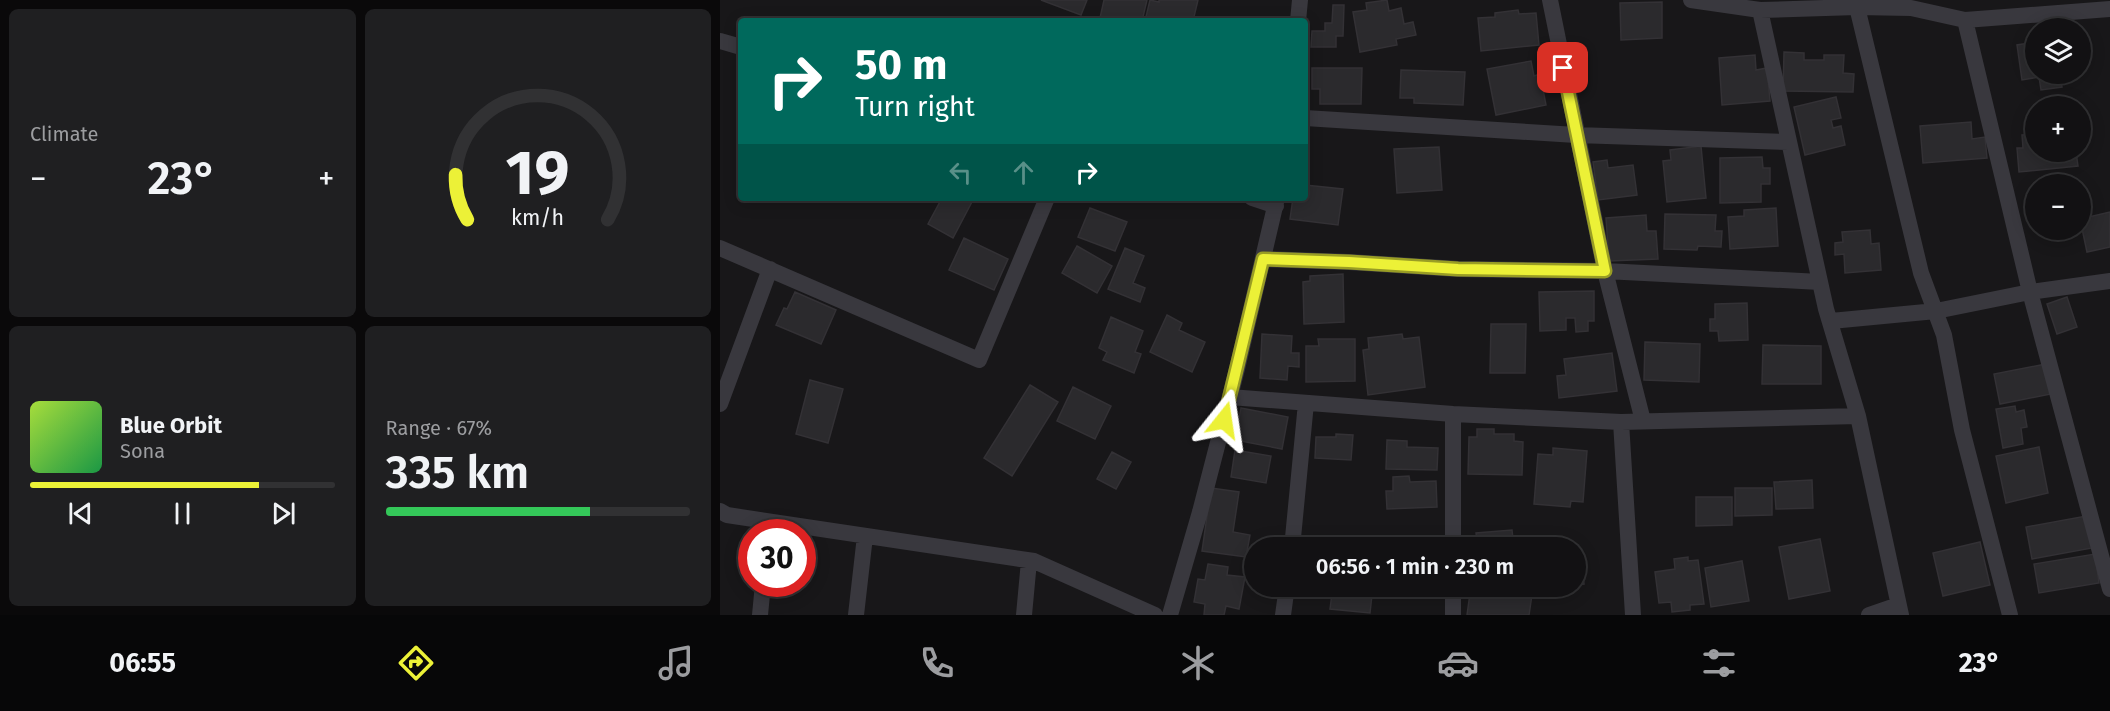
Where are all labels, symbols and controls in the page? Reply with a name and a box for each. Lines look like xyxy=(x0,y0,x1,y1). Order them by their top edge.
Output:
map controls xyxy=(2025,18,2091,240)
button: layers xyxy=(2025,18,2091,84)
text: 50 m xyxy=(855,40,948,90)
icon: right xyxy=(756,42,834,120)
pin xyxy=(1537,42,1588,93)
icon: arrive xyxy=(1546,51,1579,84)
text: Turn right xyxy=(855,91,975,123)
button: + xyxy=(2025,96,2091,162)
text: Climate xyxy=(30,122,98,146)
text: 19 xyxy=(506,136,570,211)
text: 23° xyxy=(148,152,217,206)
icon: left xyxy=(944,156,977,189)
icon: ahead xyxy=(1007,156,1040,189)
icon: right xyxy=(1070,156,1103,189)
text: − xyxy=(30,159,47,199)
text: + xyxy=(318,159,335,199)
button: − xyxy=(2025,174,2091,240)
text: km/h xyxy=(511,205,564,231)
position arrow xyxy=(1192,388,1256,452)
text: Blue Orbit xyxy=(120,412,222,439)
text: Range · 67% xyxy=(386,416,492,440)
text: Sona xyxy=(120,439,165,463)
text: 335 km xyxy=(386,446,529,500)
icon: previous xyxy=(64,497,97,530)
icon: pause xyxy=(166,497,199,530)
icon: next xyxy=(267,497,300,530)
speed limit sign: 30 xyxy=(738,519,816,597)
text: 06:56 · 1 min · 230 m xyxy=(1316,553,1514,580)
icon: directions xyxy=(395,642,437,684)
icon: music xyxy=(655,642,697,684)
icon: phone xyxy=(916,642,958,684)
icon: climate xyxy=(1177,642,1219,684)
icon: car xyxy=(1437,642,1479,684)
icon: filters xyxy=(1698,642,1740,684)
text: 06:55 xyxy=(109,647,176,679)
text: 23° xyxy=(1959,647,2001,679)

